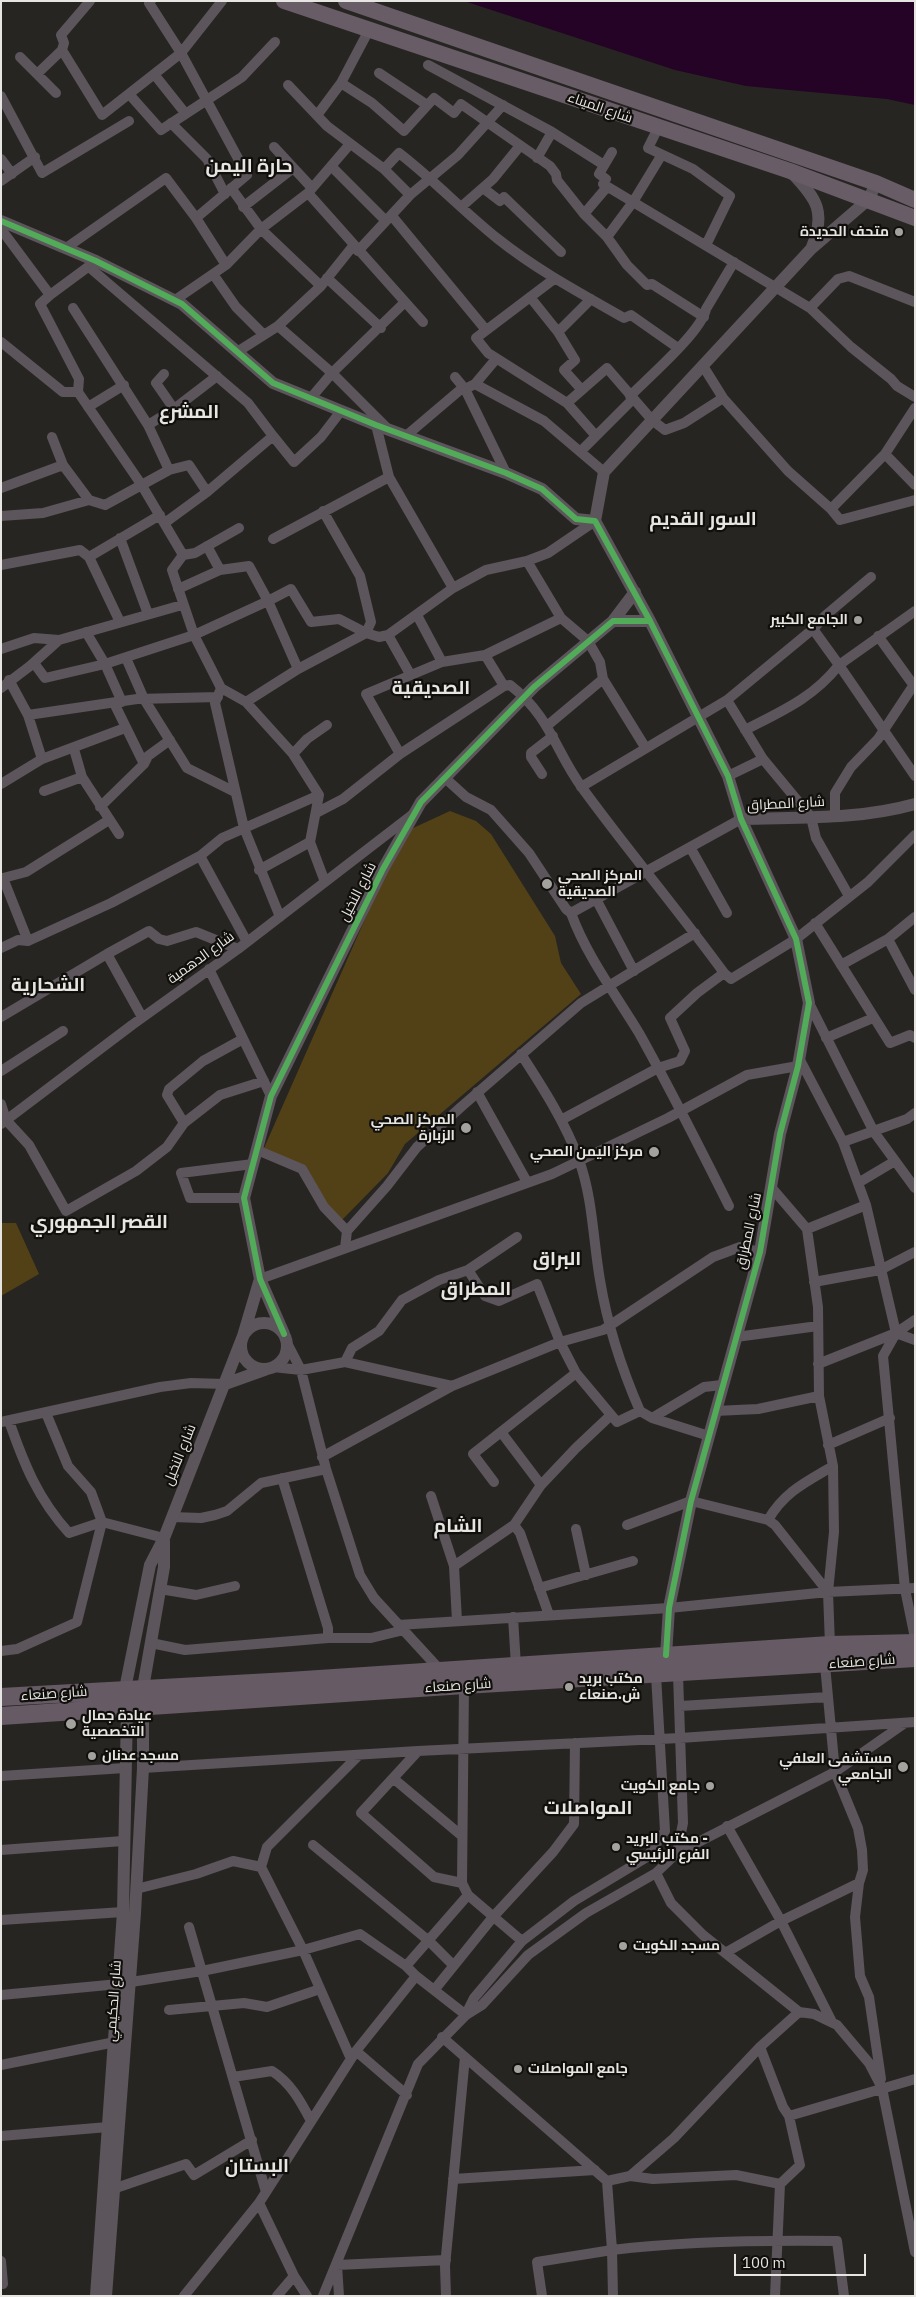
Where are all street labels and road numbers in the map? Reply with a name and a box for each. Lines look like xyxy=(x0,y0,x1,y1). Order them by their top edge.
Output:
street label: شارع الميناء xyxy=(565,89,635,127)
street label: شارع المطراق xyxy=(747,794,825,814)
street label: شارع النخيل xyxy=(336,859,380,925)
street label: شارع الدهمية xyxy=(164,928,238,988)
street label: شارع المطراق xyxy=(733,1191,765,1271)
street label: شارع النخيل xyxy=(160,1422,200,1488)
street label: شارع صنعاء xyxy=(828,1651,896,1673)
street label: شارع صنعاء xyxy=(424,1675,492,1697)
street label: شارع صنعاء xyxy=(20,1683,88,1705)
street label: شارع الحكيمي xyxy=(103,1960,125,2042)

